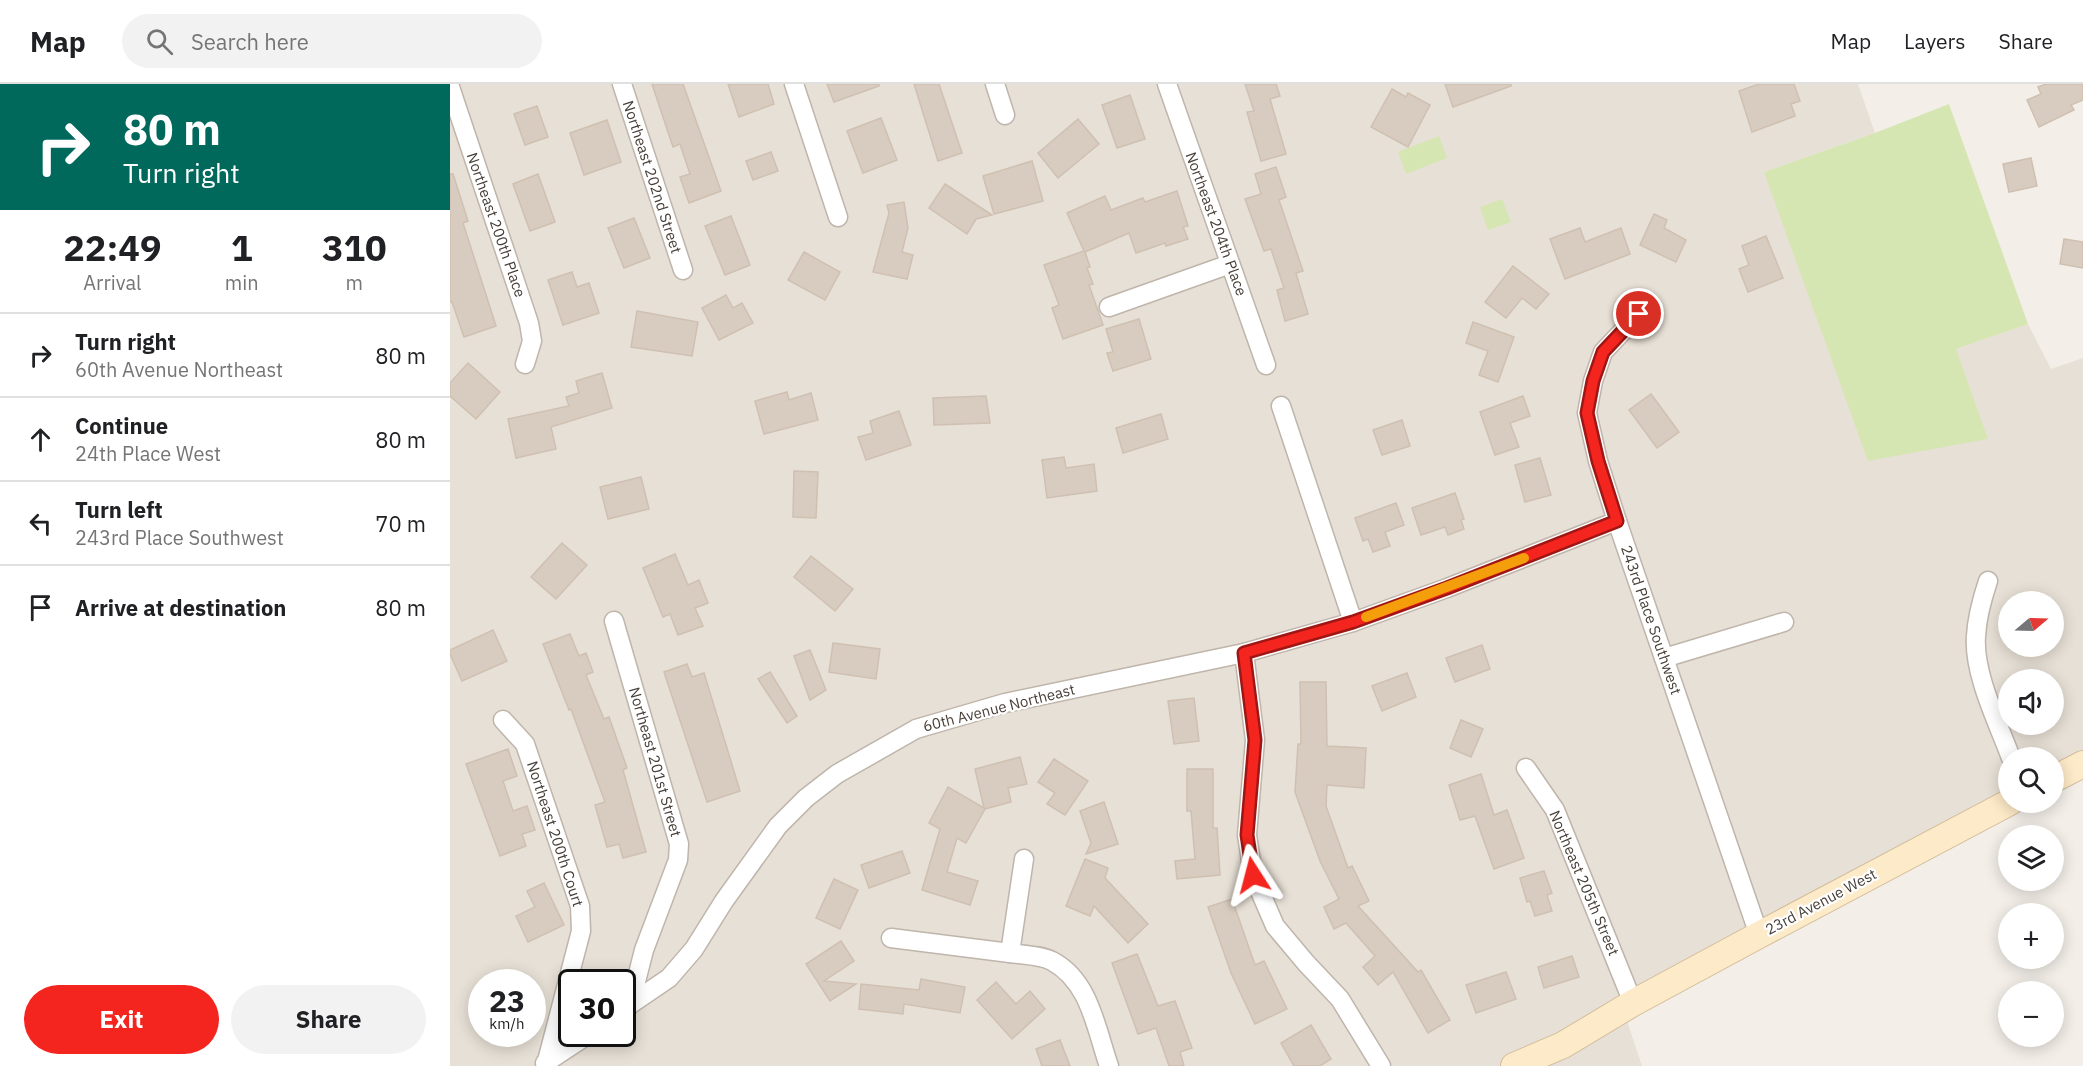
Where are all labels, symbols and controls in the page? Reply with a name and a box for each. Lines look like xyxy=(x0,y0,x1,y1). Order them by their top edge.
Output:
search box xyxy=(122,14,542,68)
text: Map xyxy=(30,23,86,60)
icon: search xyxy=(143,25,176,58)
text: Search here xyxy=(191,27,309,56)
text: Map xyxy=(1831,27,1871,55)
text: Layers xyxy=(1904,27,1966,55)
text: Share xyxy=(1999,27,2053,55)
street label: Northeast 202nd Street xyxy=(619,98,686,256)
text: 80 m xyxy=(123,102,221,157)
icon: right xyxy=(24,108,102,186)
street label: Northeast 204th Place xyxy=(1182,149,1251,298)
street label: Northeast 200th Place xyxy=(463,150,530,300)
text: Turn right xyxy=(123,155,240,190)
text: 22:49 xyxy=(63,224,162,271)
text: 1 xyxy=(231,224,253,271)
text: 310 xyxy=(322,224,387,271)
text: Arrival xyxy=(83,269,142,296)
text: min xyxy=(225,269,259,296)
text: m xyxy=(346,269,363,296)
pin xyxy=(1613,288,1664,339)
icon: arrive xyxy=(1622,297,1655,330)
text: Turn right xyxy=(75,327,176,356)
icon: right xyxy=(24,339,57,372)
text: 80 m xyxy=(375,341,426,370)
text: 60th Avenue Northeast xyxy=(75,356,283,383)
text: Continue xyxy=(75,411,168,440)
icon: ahead xyxy=(24,423,57,456)
text: 80 m xyxy=(375,425,426,454)
text: 24th Place West xyxy=(75,440,221,467)
text: Turn left xyxy=(75,495,163,524)
icon: left xyxy=(24,507,57,540)
text: 70 m xyxy=(375,509,426,538)
text: 243rd Place Southwest xyxy=(75,524,284,551)
street label: 243rd Place Southwest xyxy=(1617,543,1686,697)
icon: arrive xyxy=(24,591,57,624)
north arrow xyxy=(1998,591,2064,657)
map controls xyxy=(1998,591,2064,1047)
text: Arrive at destination xyxy=(75,593,286,622)
text: 80 m xyxy=(375,593,426,622)
button: sound xyxy=(1998,669,2064,735)
street label: 60th Avenue Northeast xyxy=(921,679,1077,736)
street label: Northeast 201st Street xyxy=(625,685,686,839)
button: search xyxy=(1998,747,2064,813)
street label: Northeast 200th Court xyxy=(523,759,588,909)
street label: Northeast 205th Street xyxy=(1545,807,1624,958)
button: layers xyxy=(1998,825,2064,891)
position arrow xyxy=(1221,843,1285,907)
street label: 23rd Avenue West xyxy=(1762,864,1880,939)
button: + xyxy=(1998,903,2064,969)
speed limit sign: 30 xyxy=(558,969,636,1047)
text: 23 xyxy=(489,981,525,1020)
button: − xyxy=(1998,981,2064,1047)
button: Exit xyxy=(24,985,219,1054)
button: Share xyxy=(231,985,426,1054)
text: km/h xyxy=(489,1014,525,1033)

